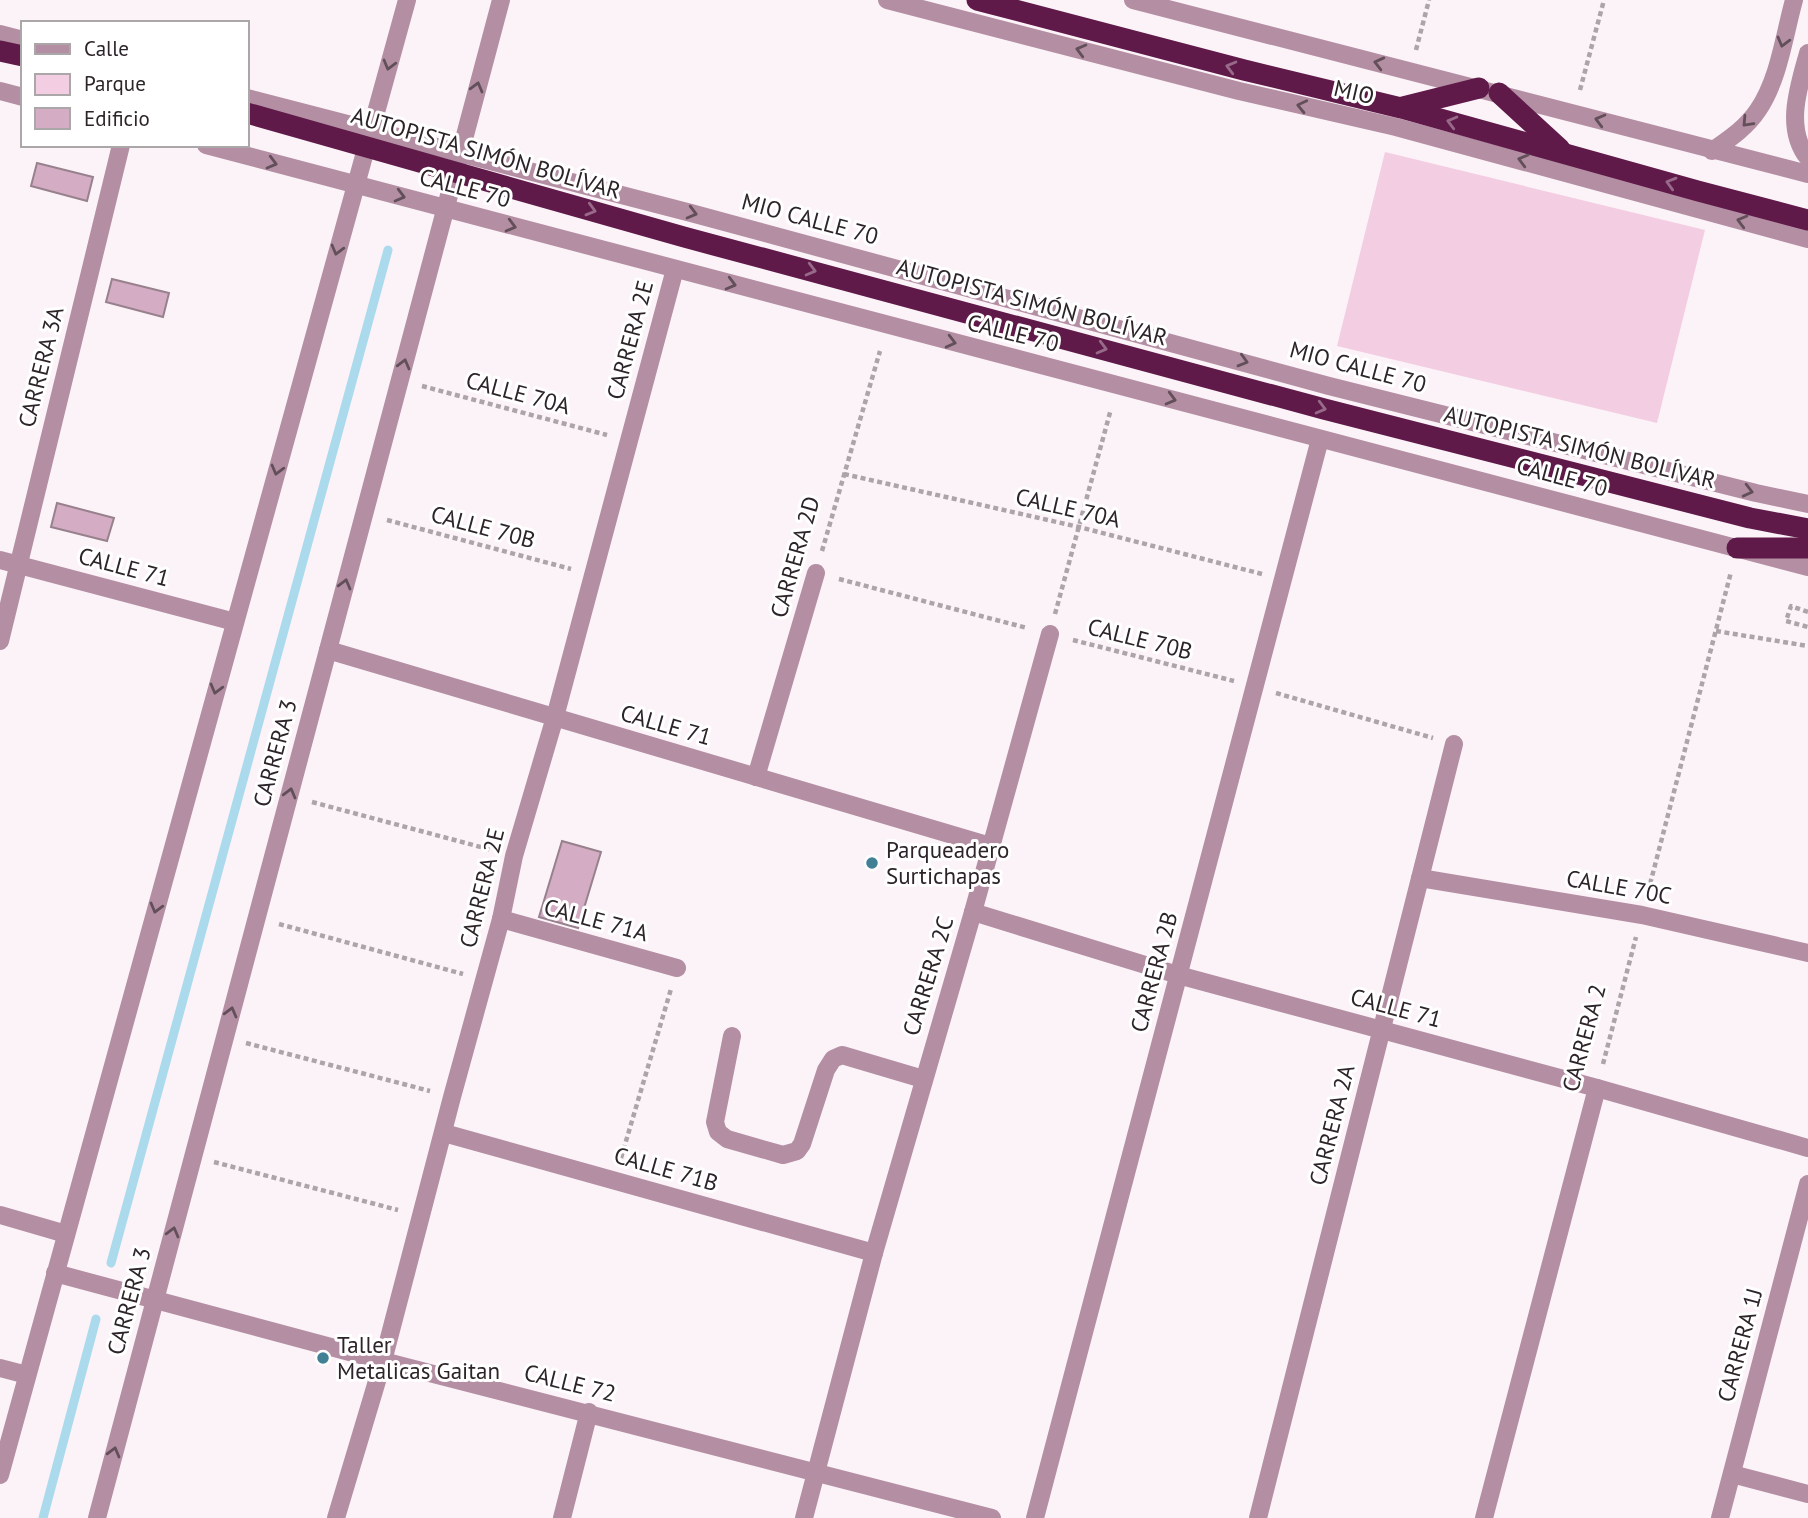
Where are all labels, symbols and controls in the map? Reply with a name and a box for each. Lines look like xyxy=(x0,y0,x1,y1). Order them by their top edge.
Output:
legend xyxy=(21,21,248,147)
text: Calle xyxy=(84,35,129,62)
one-way arrow xyxy=(1777,36,1791,48)
one-way arrow xyxy=(1076,44,1088,59)
one-way arrow xyxy=(1373,57,1385,71)
one-way arrow xyxy=(382,59,397,71)
one-way arrow xyxy=(1225,61,1237,75)
text: Parque xyxy=(84,70,146,97)
street label: MIO xyxy=(1331,73,1377,110)
one-way arrow xyxy=(469,81,484,93)
one-way arrow xyxy=(1296,99,1308,114)
street label: AUTOPISTA SIMÓN BOLÍVAR xyxy=(348,100,624,205)
text: Edificio xyxy=(84,105,150,132)
one-way arrow xyxy=(1594,114,1606,128)
one-way arrow xyxy=(1743,114,1756,127)
one-way arrow xyxy=(1446,115,1458,130)
one-way arrow xyxy=(1517,154,1529,169)
one-way arrow xyxy=(266,155,278,169)
street label: CALLE 70 xyxy=(416,161,514,214)
one-way arrow xyxy=(1665,177,1677,192)
street label: MIO CALLE 70 xyxy=(739,186,882,251)
one-way arrow xyxy=(394,188,406,203)
one-way arrow xyxy=(585,202,597,217)
one-way arrow xyxy=(686,205,698,219)
one-way arrow xyxy=(1736,214,1748,229)
one-way arrow xyxy=(505,218,517,232)
one-way arrow xyxy=(331,244,345,256)
street label: AUTOPISTA SIMÓN BOLÍVAR xyxy=(894,251,1171,352)
one-way arrow xyxy=(805,262,817,276)
one-way arrow xyxy=(725,276,737,290)
street label: CARRERA 2E xyxy=(600,277,659,403)
street label: CARRERA 3A xyxy=(12,303,70,430)
street label: CALLE 70 xyxy=(964,307,1062,358)
one-way arrow xyxy=(945,334,957,348)
street label: MIO CALLE 70 xyxy=(1287,334,1430,399)
one-way arrow xyxy=(1096,339,1108,354)
one-way arrow xyxy=(1237,353,1249,368)
one-way arrow xyxy=(396,358,410,370)
street label: CALLE 70A xyxy=(463,365,574,420)
one-way arrow xyxy=(1165,391,1177,405)
street label: AUTOPISTA SIMÓN BOLÍVAR xyxy=(1441,399,1719,494)
one-way arrow xyxy=(1315,400,1327,414)
street label: CALLE 70 xyxy=(1513,450,1611,503)
one-way arrow xyxy=(271,463,285,475)
street label: CALLE 70A xyxy=(1013,481,1124,534)
one-way arrow xyxy=(1742,483,1754,498)
street label: CARRERA 2D xyxy=(763,493,826,621)
street label: CALLE 70B xyxy=(428,499,538,554)
street label: CALLE 71 xyxy=(75,540,173,593)
one-way arrow xyxy=(337,578,351,590)
street label: CALLE 70B xyxy=(1085,612,1195,665)
one-way arrow xyxy=(210,683,225,695)
street label: CARRERA 3 xyxy=(246,696,303,810)
street label: CALLE 71 xyxy=(617,698,715,751)
one-way arrow xyxy=(282,787,296,799)
street label: CARRERA 2E xyxy=(453,825,510,951)
place label: Parqueadero Surtichapas xyxy=(886,835,1009,890)
marker: Parqueadero Surtichapas xyxy=(864,855,880,871)
street label: CALLE 70C xyxy=(1564,863,1674,910)
street label: CALLE 71A xyxy=(541,892,652,947)
one-way arrow xyxy=(150,902,164,914)
street label: CARRERA 2B xyxy=(1124,909,1183,1035)
street label: CARRERA 2C xyxy=(896,913,959,1039)
street label: CALLE 71 xyxy=(1347,981,1445,1034)
street label: CARRERA 2 xyxy=(1555,981,1612,1095)
one-way arrow xyxy=(223,1006,237,1018)
street label: CARRERA 2A xyxy=(1303,1061,1361,1188)
street label: CALLE 71B xyxy=(611,1140,721,1197)
one-way arrow xyxy=(165,1226,179,1238)
street label: CARRERA 3 xyxy=(100,1244,157,1358)
street label: CARRERA 1J xyxy=(1710,1285,1769,1405)
place label: Taller Metalicas Gaitan xyxy=(337,1330,500,1385)
marker: Taller Metalicas Gaitan xyxy=(315,1350,331,1366)
street label: CALLE 72 xyxy=(521,1357,619,1408)
one-way arrow xyxy=(106,1446,120,1458)

